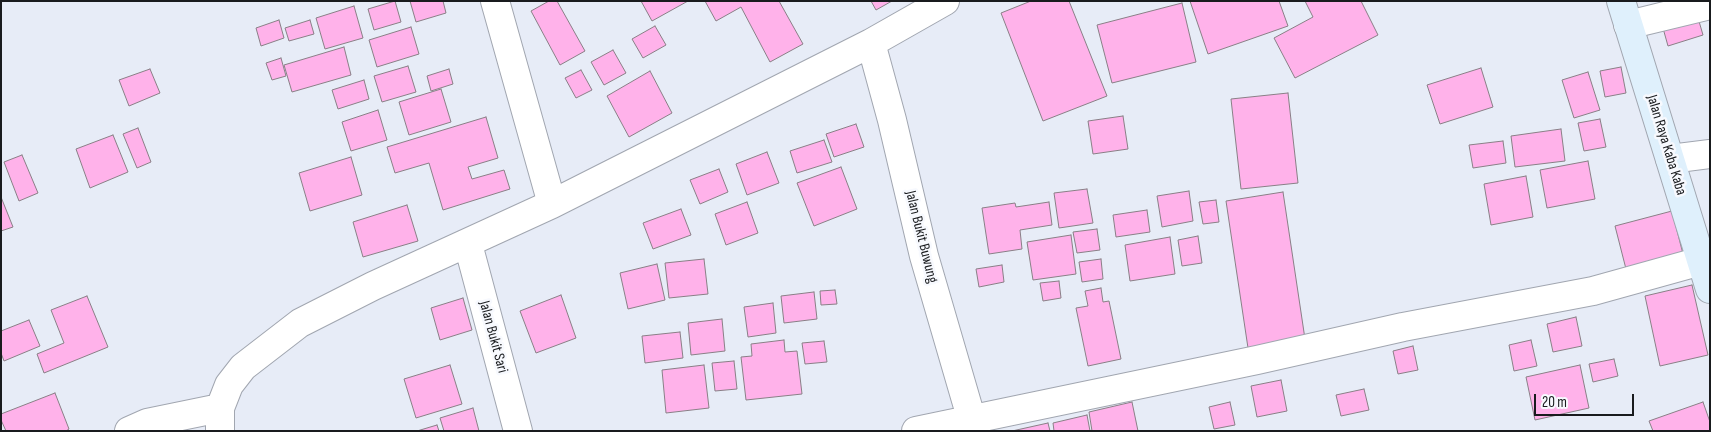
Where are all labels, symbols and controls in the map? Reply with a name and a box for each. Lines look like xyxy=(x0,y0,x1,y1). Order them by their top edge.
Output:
street label: Jalan Raya Kaba Kaba xyxy=(1642,93,1690,197)
street label: Jalan Bukit Buwung xyxy=(901,189,941,285)
street label: Jalan Bukit Sari xyxy=(475,299,511,375)
scale bar xyxy=(1536,384,1636,416)
text: 20 m xyxy=(1542,393,1567,412)

